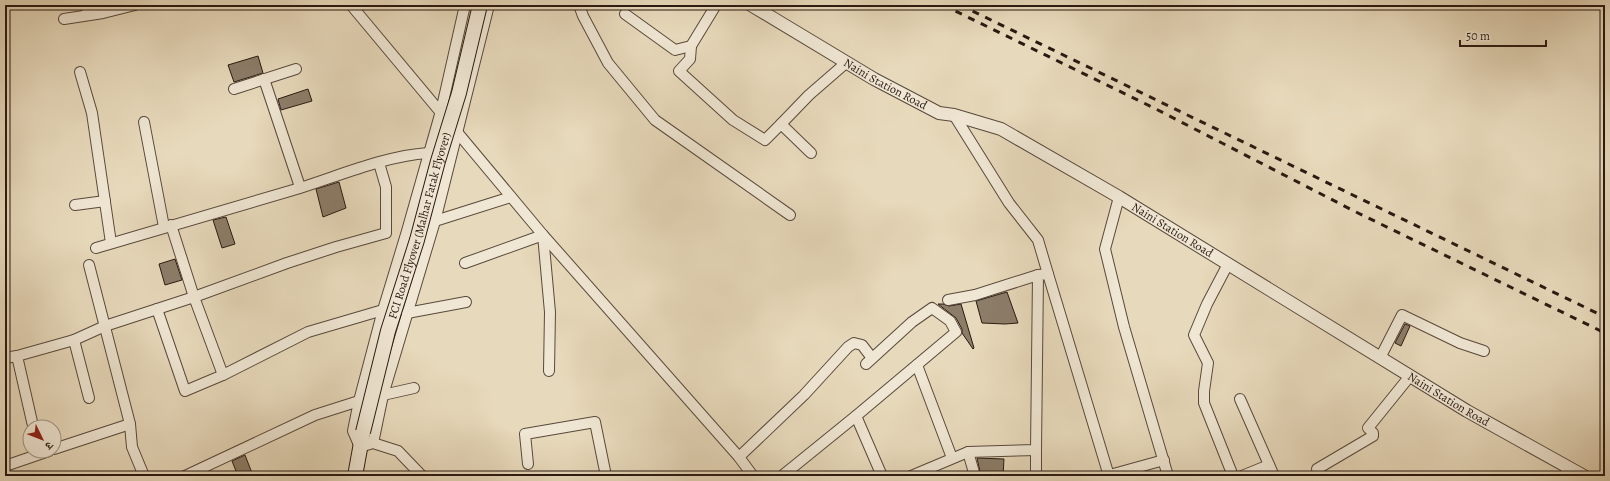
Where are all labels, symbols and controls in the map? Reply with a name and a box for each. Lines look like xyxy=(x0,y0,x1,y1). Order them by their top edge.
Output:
scale bar xyxy=(1460,22,1546,48)
text: 50 m xyxy=(1466,28,1490,44)
street label: Naini Station Road xyxy=(841,55,930,114)
street label: FCI Road Flyover (Malhar Fatak Flyover) xyxy=(384,130,454,321)
street label: Naini Station Road xyxy=(1129,199,1217,261)
street label: Naini Station Road xyxy=(1405,368,1493,430)
north arrow xyxy=(22,419,62,459)
text: उ xyxy=(41,438,57,454)

